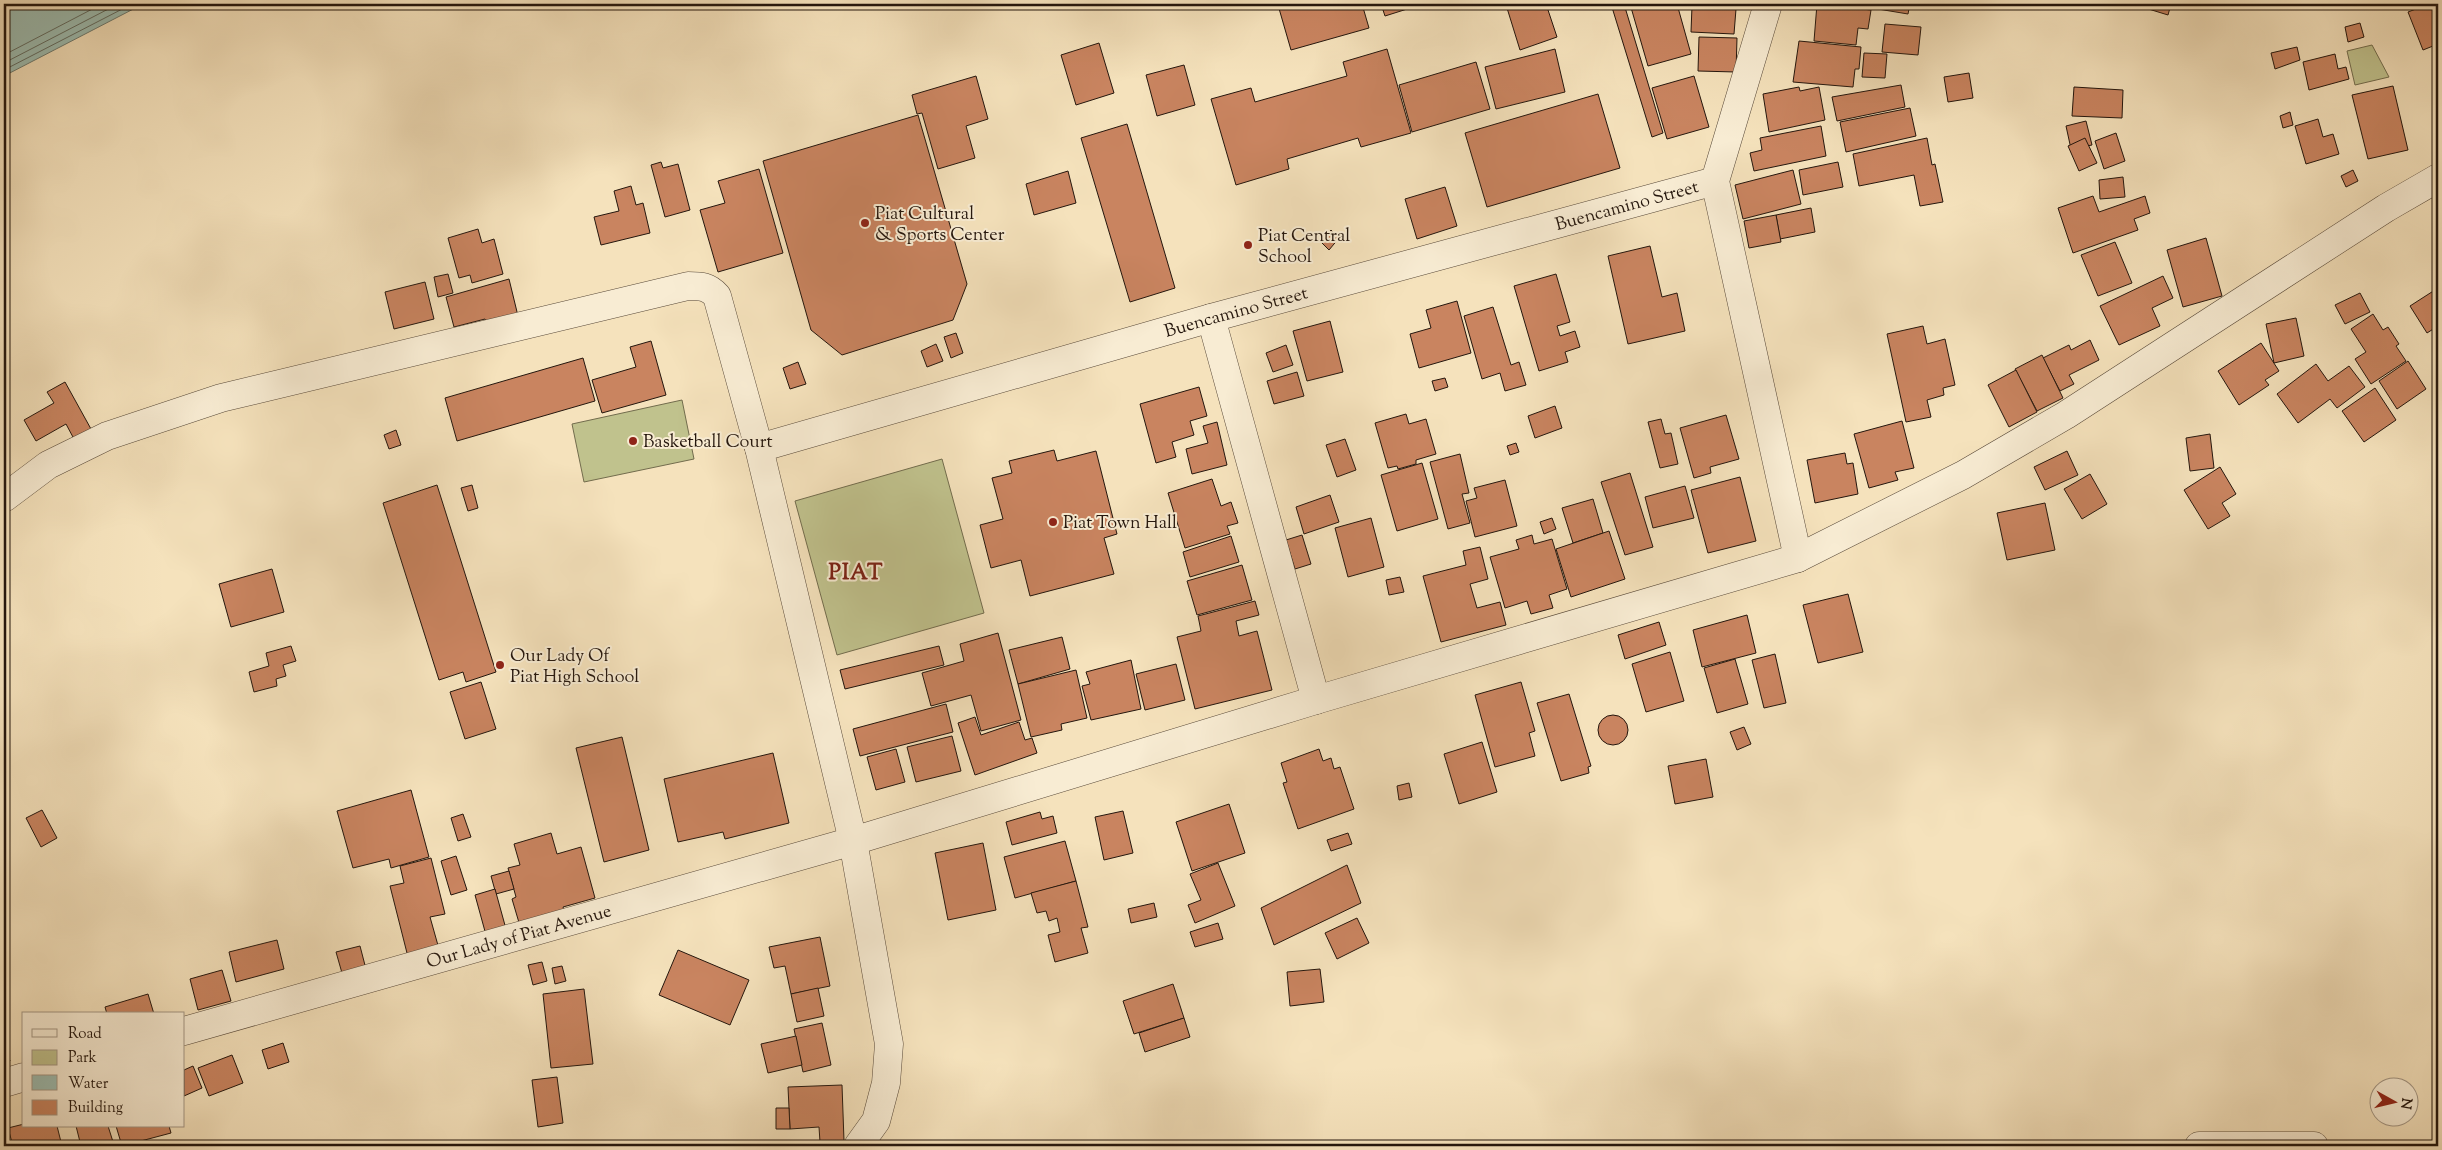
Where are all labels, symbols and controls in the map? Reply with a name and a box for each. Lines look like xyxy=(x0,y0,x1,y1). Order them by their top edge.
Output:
street label: Buencamino Street xyxy=(1552,175,1702,239)
place label: Piat Cultural & Sports Center xyxy=(875,202,1005,249)
marker: Piat Cultural & Sports Center xyxy=(859,217,871,229)
place label: Piat Central School xyxy=(1258,224,1350,271)
marker: Piat Central School xyxy=(1242,239,1254,251)
street label: Buencamino Street xyxy=(1162,281,1311,346)
place label: Basketball Court xyxy=(643,430,773,456)
marker: Basketball Court xyxy=(627,435,639,447)
place label: Piat Town Hall xyxy=(1063,511,1177,537)
marker: Piat Town Hall xyxy=(1047,516,1059,528)
district label: PIAT xyxy=(828,558,884,590)
place label: Our Lady Of Piat High School xyxy=(510,644,639,691)
marker: Our Lady Of Piat High School xyxy=(494,659,506,671)
street label: Our Lady of Piat Avenue xyxy=(424,899,615,976)
legend xyxy=(22,1012,185,1128)
text: Road xyxy=(68,1024,102,1045)
text: Park xyxy=(68,1048,97,1069)
text: Water xyxy=(68,1074,109,1095)
north arrow xyxy=(2370,1078,2420,1128)
text: N xyxy=(2394,1097,2416,1110)
text: Building xyxy=(68,1098,123,1119)

